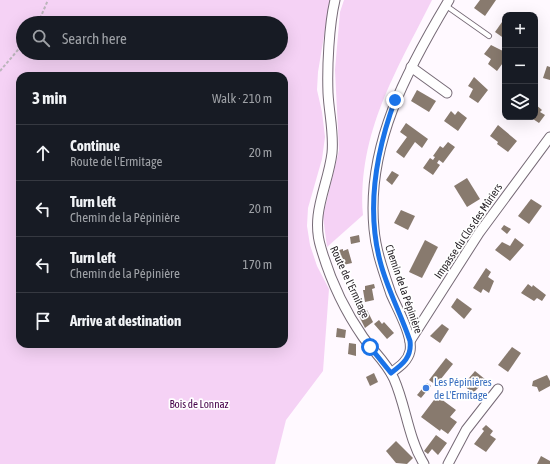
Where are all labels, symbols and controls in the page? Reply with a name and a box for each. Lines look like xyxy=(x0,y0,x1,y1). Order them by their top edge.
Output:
map controls xyxy=(502,12,538,120)
button: + xyxy=(502,12,538,48)
search box xyxy=(16,16,288,60)
icon: search xyxy=(30,27,52,49)
text: Search here xyxy=(62,30,127,47)
button: − xyxy=(502,48,538,84)
button: layers xyxy=(502,84,538,120)
text: 3 min xyxy=(32,88,67,108)
text: Walk · 210 m xyxy=(212,91,272,106)
route end xyxy=(386,91,404,109)
text: Continue xyxy=(70,137,120,154)
icon: ahead xyxy=(32,142,54,164)
text: 20 m xyxy=(249,145,272,160)
text: Route de l'Ermitage xyxy=(70,154,162,169)
street label: Impasse du Clos des Mûriers xyxy=(432,181,504,281)
text: Turn left xyxy=(70,193,116,210)
icon: left xyxy=(32,198,54,220)
text: 20 m xyxy=(249,201,272,216)
text: Chemin de la Pépinière xyxy=(70,210,180,225)
street label: Chemin de la Pépinière xyxy=(383,243,425,335)
street label: Route de l'Ermitage xyxy=(328,244,372,320)
text: Turn left xyxy=(70,249,116,266)
icon: left xyxy=(32,254,54,276)
text: 170 m xyxy=(243,257,272,272)
text: Chemin de la Pépinière xyxy=(70,266,180,281)
icon: arrive xyxy=(32,310,54,332)
text: Arrive at destination xyxy=(70,312,181,329)
route start xyxy=(361,338,379,356)
place label: Les Pépinières de L'Ermitage xyxy=(434,376,492,401)
marker: Les Pépinières de L'Ermitage xyxy=(421,383,431,393)
park label: Bois de Lonnaz xyxy=(169,398,229,410)

